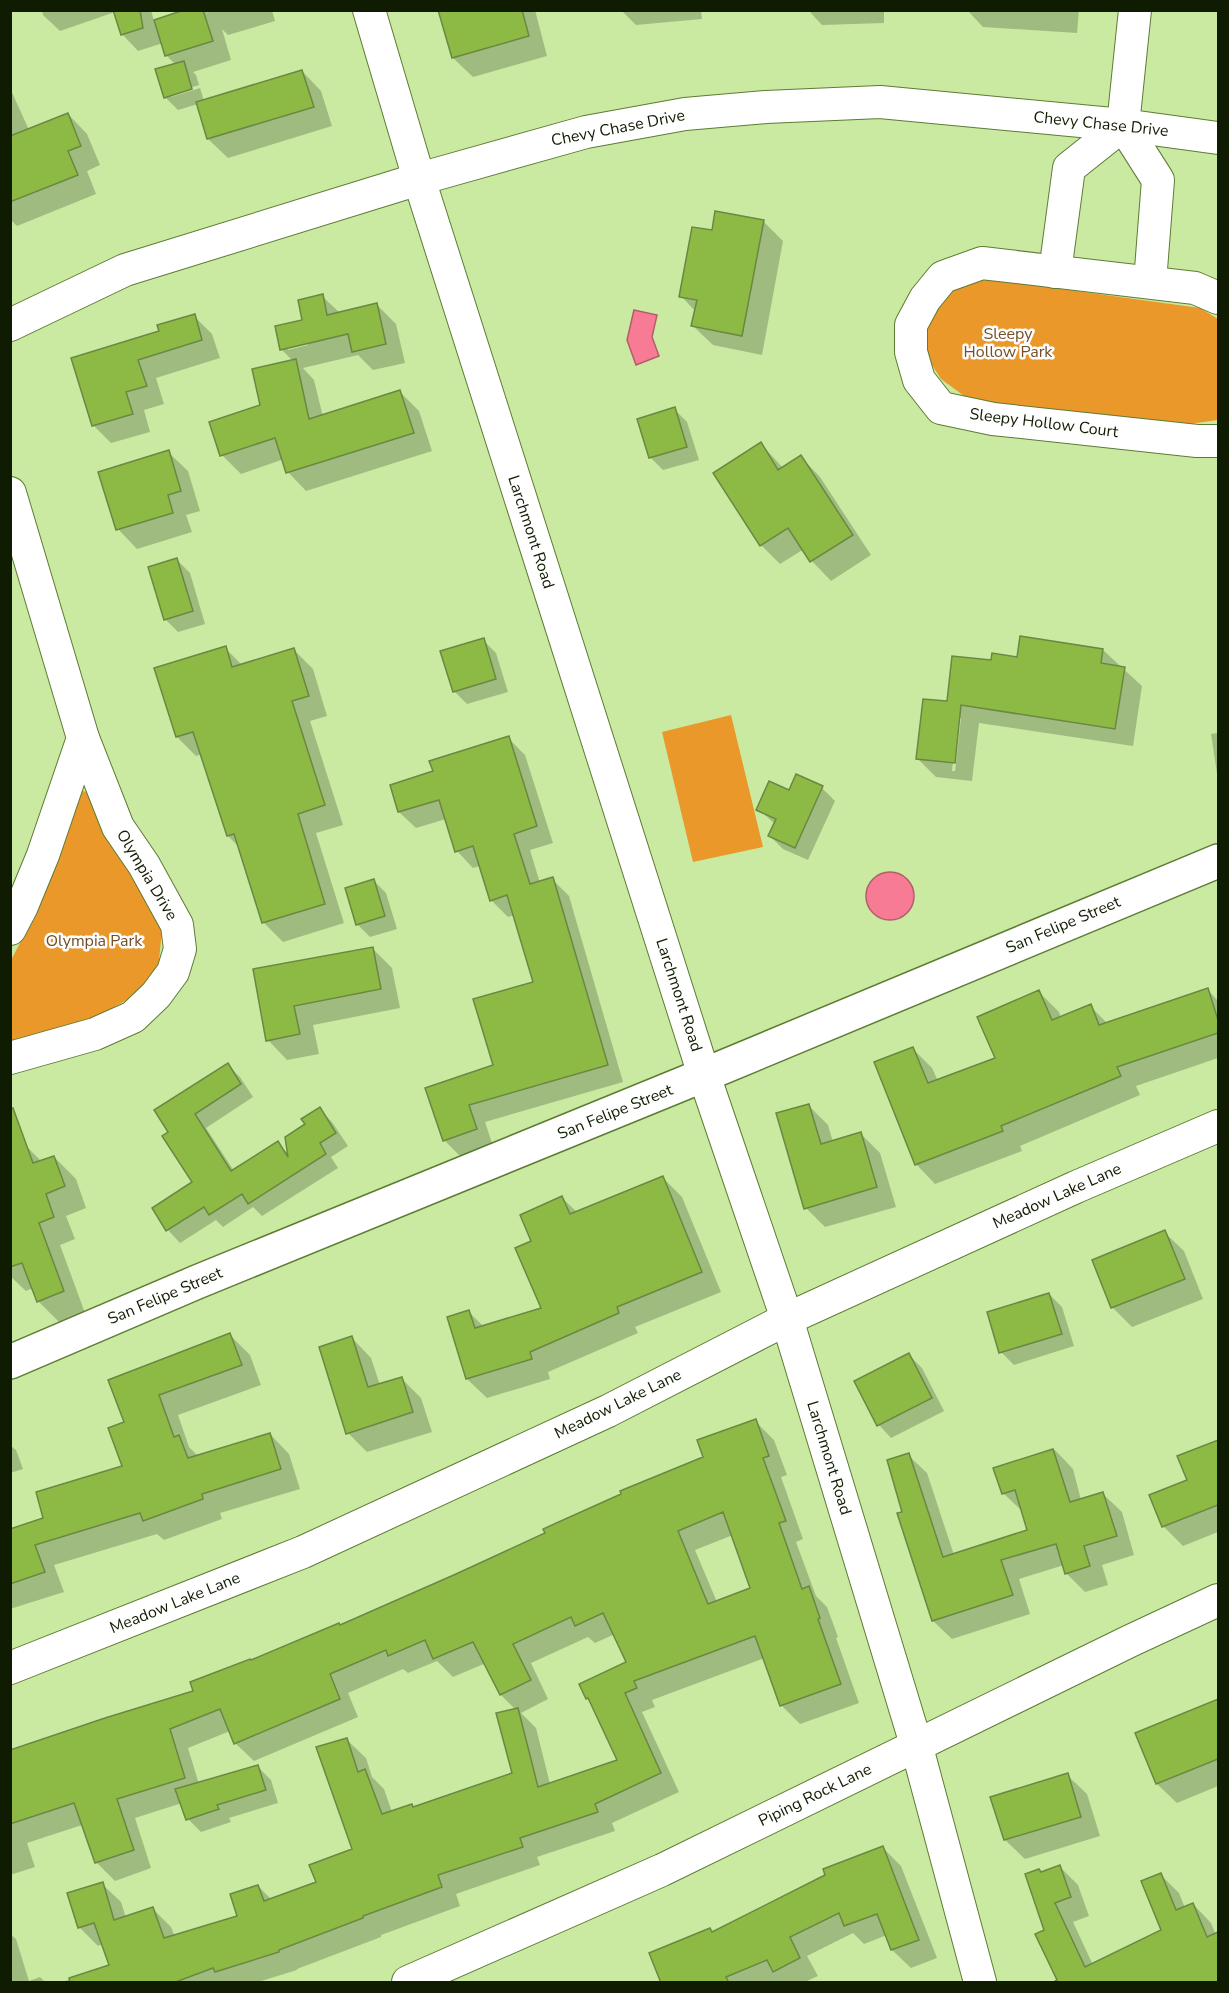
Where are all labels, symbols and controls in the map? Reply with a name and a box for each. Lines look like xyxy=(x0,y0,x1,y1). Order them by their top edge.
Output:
street label: Chevy Chase Drive xyxy=(549,104,687,152)
street label: Chevy Chase Drive xyxy=(1032,106,1170,142)
park label: Sleepy Hollow Park xyxy=(964,323,1053,363)
street label: Sleepy Hollow Court xyxy=(968,403,1120,443)
street label: Larchmont Road xyxy=(502,473,560,591)
street label: Olympia Drive xyxy=(111,825,183,925)
street label: San Felipe Street xyxy=(1002,891,1124,959)
park label: Olympia Park xyxy=(46,930,143,952)
street label: Larchmont Road xyxy=(650,936,708,1054)
street label: San Felipe Street xyxy=(554,1079,676,1145)
street label: Meadow Lake Lane xyxy=(989,1158,1125,1234)
street label: San Felipe Street xyxy=(104,1262,226,1330)
street label: Meadow Lake Lane xyxy=(551,1364,685,1444)
street label: Larchmont Road xyxy=(801,1398,857,1518)
street label: Meadow Lake Lane xyxy=(107,1567,243,1639)
street label: Piping Rock Lane xyxy=(755,1758,875,1832)

